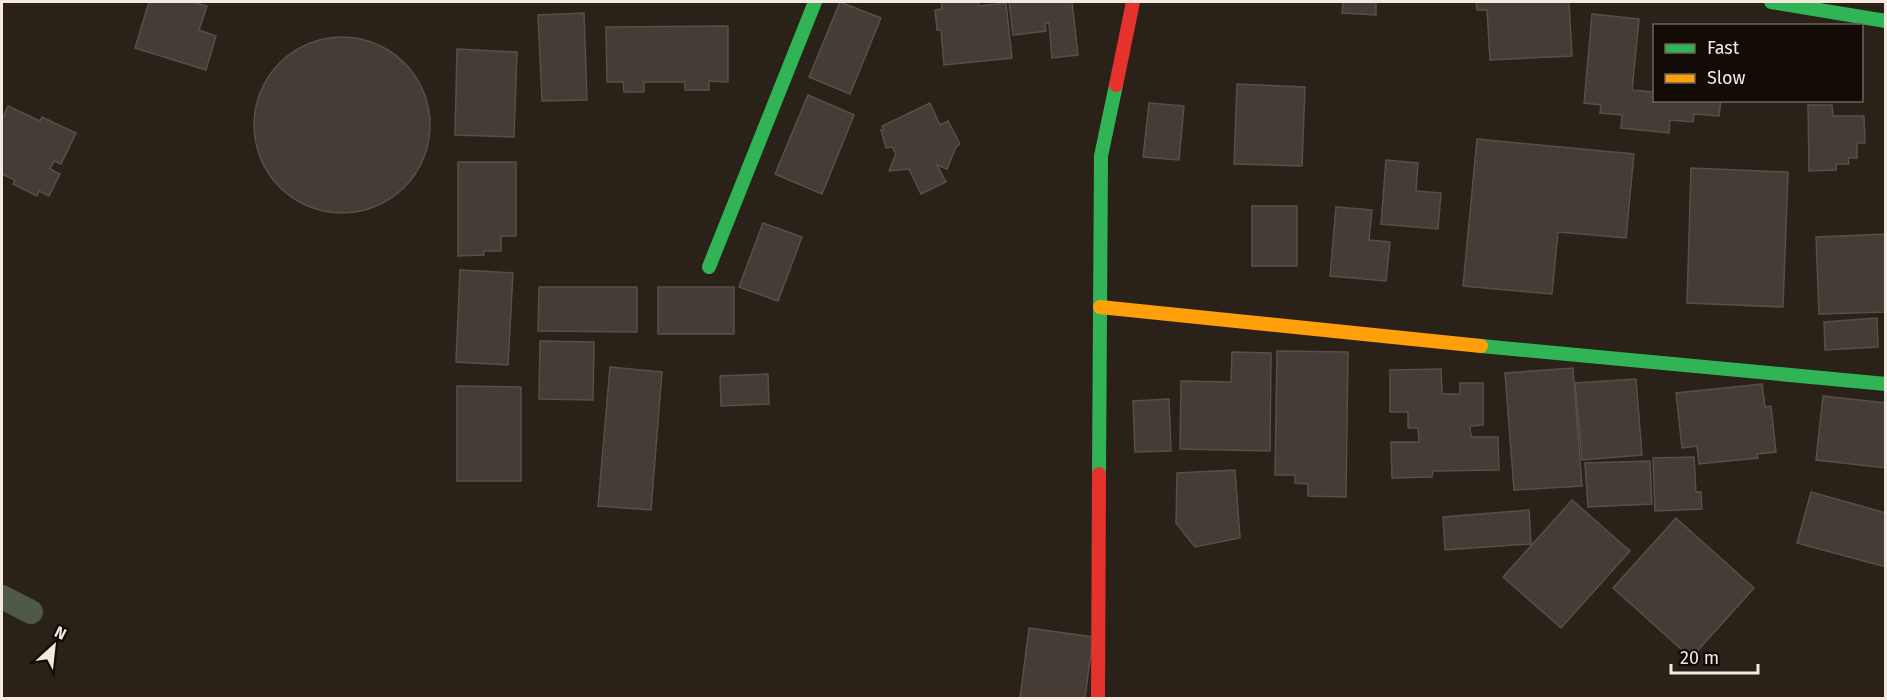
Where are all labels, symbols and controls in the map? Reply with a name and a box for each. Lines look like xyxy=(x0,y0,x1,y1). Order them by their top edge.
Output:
legend xyxy=(1653,24,1863,102)
text: Fast xyxy=(1707,37,1740,59)
text: Slow xyxy=(1707,67,1746,89)
north arrow xyxy=(24,616,84,676)
text: N xyxy=(52,622,70,644)
scale bar xyxy=(1671,637,1758,675)
text: 20 m xyxy=(1680,647,1719,669)

